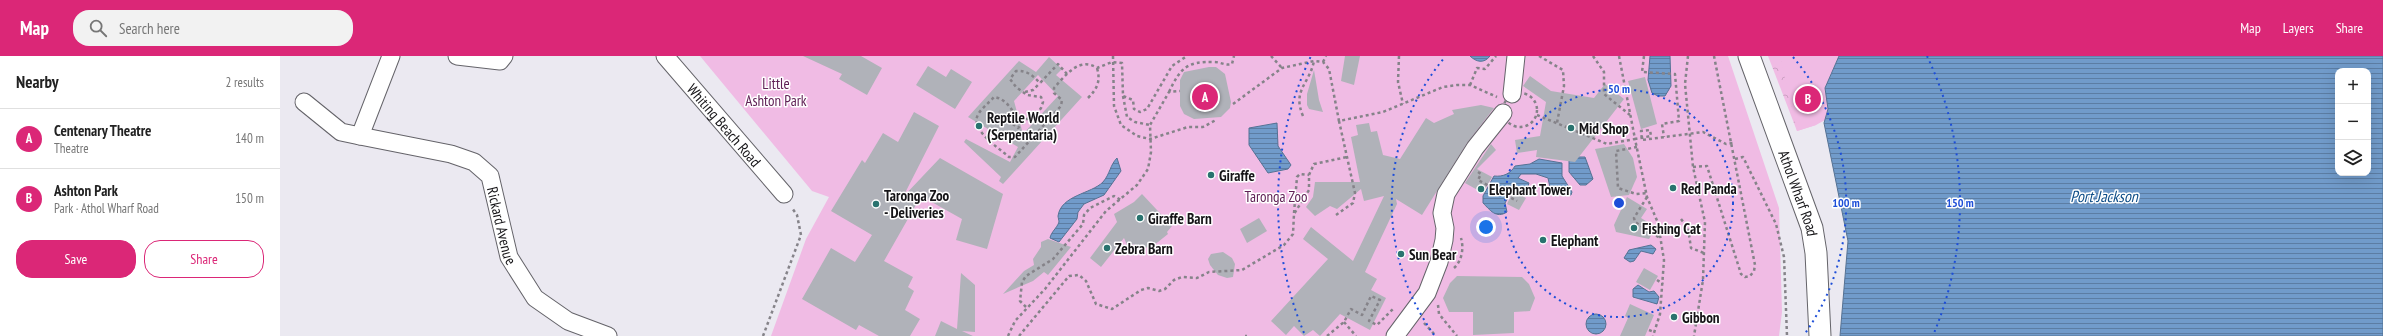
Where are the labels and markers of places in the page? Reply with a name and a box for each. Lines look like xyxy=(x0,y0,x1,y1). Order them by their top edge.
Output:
pin: A xyxy=(1192,82,1218,112)
pin: B xyxy=(1795,84,1821,114)
place label: Reptile World (Serpentaria) xyxy=(987,108,1059,144)
place label: Mid Shop xyxy=(1579,119,1629,138)
marker: Reptile World (Serpentaria) xyxy=(974,121,984,131)
marker: Mid Shop xyxy=(1566,123,1576,133)
place label: Giraffe xyxy=(1219,166,1255,185)
marker: Giraffe xyxy=(1206,170,1216,180)
place label: Red Panda xyxy=(1681,179,1737,198)
place label: Elephant Tower xyxy=(1489,180,1571,199)
marker: Red Panda xyxy=(1668,183,1678,193)
marker: Elephant Tower xyxy=(1476,184,1486,194)
place label: Taronga Zoo - Deliveries xyxy=(884,186,950,222)
centre of rings xyxy=(1612,196,1626,210)
marker: Taronga Zoo - Deliveries xyxy=(871,199,881,209)
place label: Giraffe Barn xyxy=(1148,209,1212,228)
marker: Giraffe Barn xyxy=(1135,213,1145,223)
place label: Fishing Cat xyxy=(1642,219,1701,238)
marker: Fishing Cat xyxy=(1629,223,1639,233)
place label: Elephant xyxy=(1551,231,1599,250)
marker: Elephant xyxy=(1538,235,1548,245)
place label: Zebra Barn xyxy=(1115,239,1173,258)
marker: Zebra Barn xyxy=(1102,243,1112,253)
place label: Sun Bear xyxy=(1409,245,1457,264)
marker: Sun Bear xyxy=(1396,249,1406,259)
place label: Gibbon xyxy=(1682,308,1720,327)
marker: Gibbon xyxy=(1669,312,1679,322)

